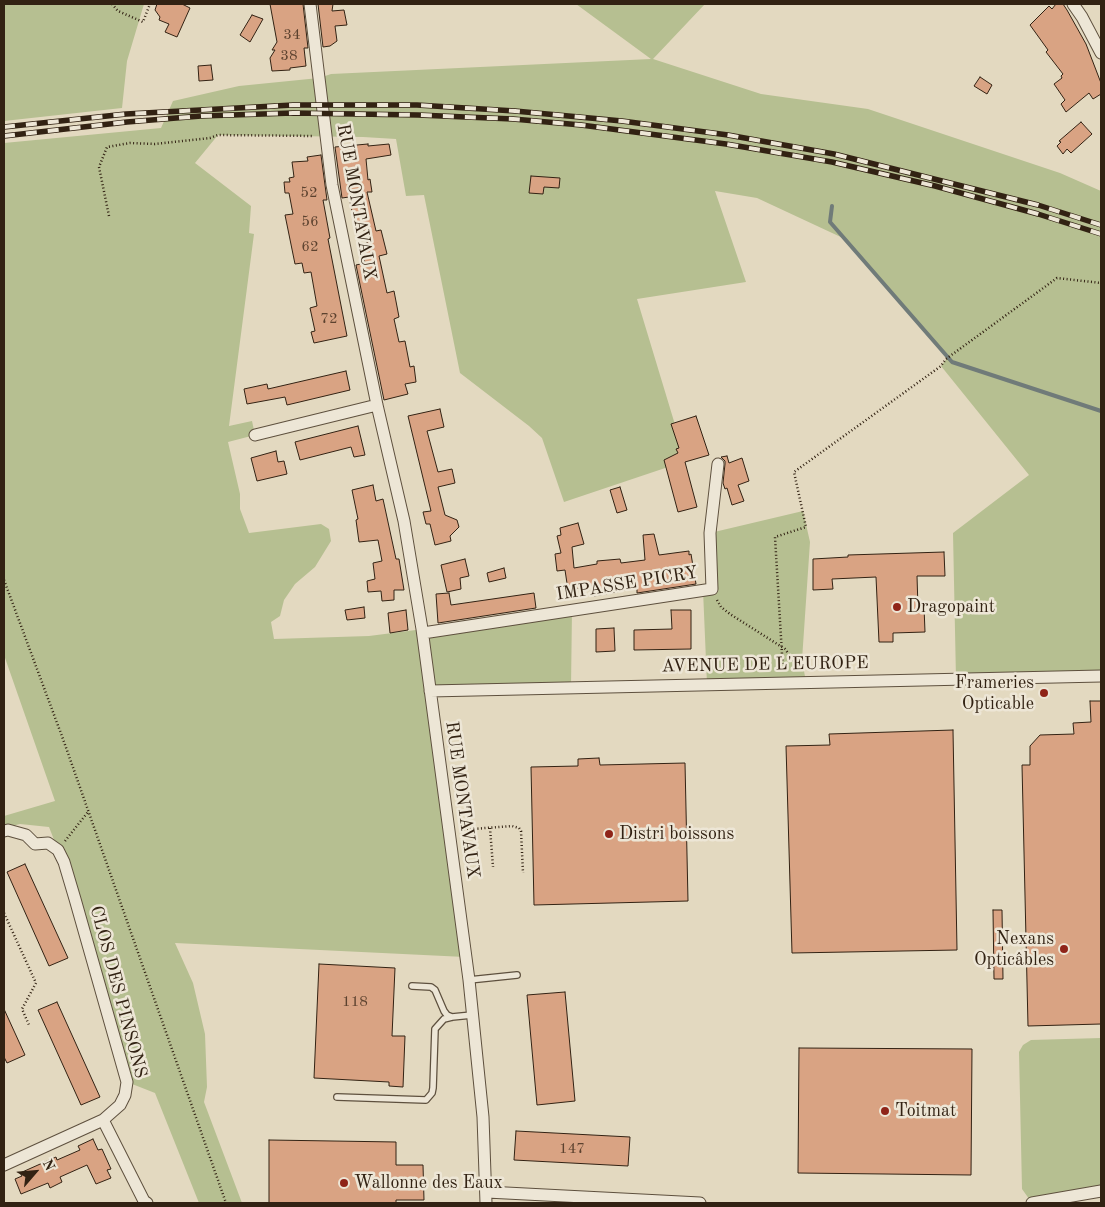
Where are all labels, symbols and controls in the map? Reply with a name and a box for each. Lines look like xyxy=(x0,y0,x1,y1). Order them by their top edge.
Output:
house number: 34 xyxy=(283,26,301,44)
house number: 38 xyxy=(280,47,298,65)
street label: RUE MONTAVAUX xyxy=(332,122,380,282)
house number: 52 xyxy=(300,184,318,202)
house number: 56 xyxy=(301,213,319,231)
house number: 62 xyxy=(301,238,319,256)
house number: 72 xyxy=(320,310,338,328)
street label: IMPASSE PICRY xyxy=(555,562,699,606)
place label: Dragopaint xyxy=(907,596,995,618)
marker: Dragopaint xyxy=(891,601,903,613)
street label: AVENUE DE L'EUROPE xyxy=(661,652,869,678)
place label: Frameries Opticable xyxy=(955,672,1034,714)
marker: Frameries Opticable xyxy=(1038,687,1050,699)
street label: RUE MONTAVAUX xyxy=(440,720,484,880)
place label: Distri boissons xyxy=(619,823,734,845)
marker: Distri boissons xyxy=(603,828,615,840)
street label: CLOS DES PINSONS xyxy=(85,903,151,1081)
place label: Nexans Opticâbles xyxy=(974,928,1054,971)
marker: Nexans Opticâbles xyxy=(1058,943,1070,955)
house number: 118 xyxy=(342,993,368,1011)
place label: Toitmat xyxy=(895,1100,956,1122)
marker: Toitmat xyxy=(879,1105,891,1117)
house number: 147 xyxy=(559,1140,585,1158)
north arrow xyxy=(10,1147,60,1197)
text: N xyxy=(40,1157,57,1173)
place label: Wallonne des Eaux xyxy=(354,1172,503,1194)
marker: Wallonne des Eaux xyxy=(338,1177,350,1189)

